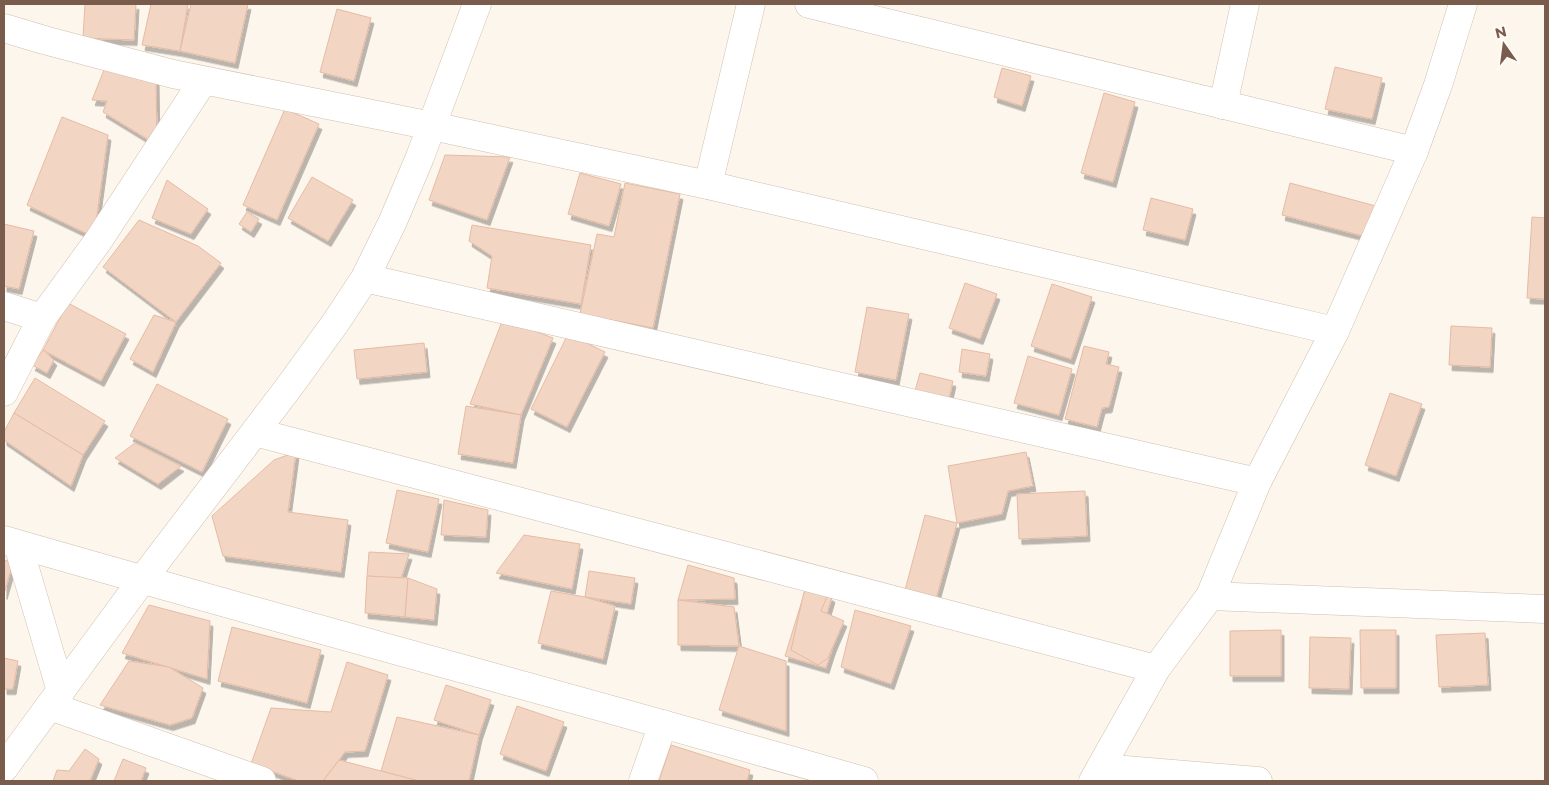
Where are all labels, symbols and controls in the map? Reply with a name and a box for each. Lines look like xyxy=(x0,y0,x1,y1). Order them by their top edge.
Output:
north arrow xyxy=(1479,20,1529,70)
text: N xyxy=(1493,22,1509,42)

